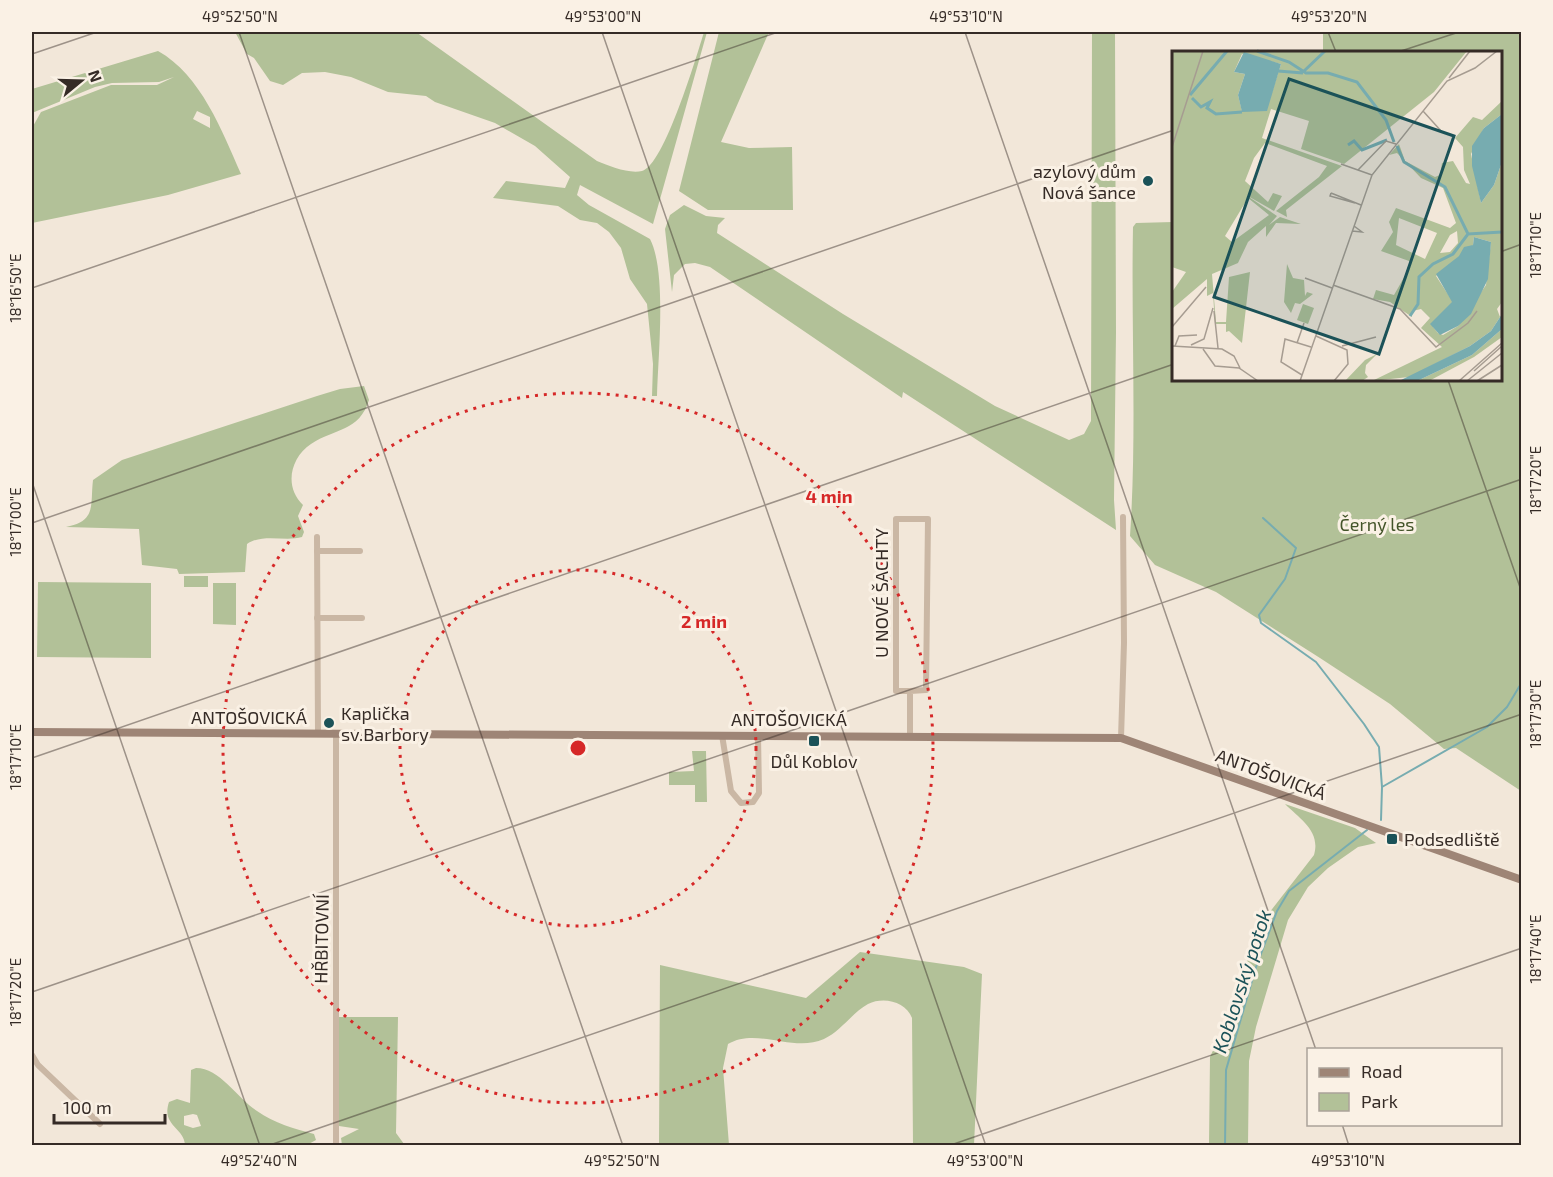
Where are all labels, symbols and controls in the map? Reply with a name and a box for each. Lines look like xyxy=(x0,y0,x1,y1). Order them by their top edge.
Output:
text: 49°52'50"N xyxy=(202,7,278,25)
text: 49°53'00"N xyxy=(565,7,641,25)
text: 49°53'10"N xyxy=(929,7,1003,25)
text: 49°53'20"N xyxy=(1291,7,1367,25)
north arrow xyxy=(51,51,111,111)
inset map xyxy=(1172,51,1502,381)
text: N xyxy=(85,67,107,85)
place label: azylový dům Nová šance xyxy=(1033,160,1136,203)
marker: azylový dům Nová šance xyxy=(1141,174,1155,188)
text: 18°17'10"E xyxy=(1526,212,1544,278)
text: 18°16'50"E xyxy=(6,254,24,323)
text: 18°17'20"E xyxy=(1526,446,1544,514)
text: 4 min xyxy=(806,485,853,507)
text: 18°17'00"E xyxy=(6,487,24,557)
park label: Černý les xyxy=(1340,513,1414,535)
street label: U NOVÉ ŠACHTY xyxy=(870,527,892,658)
text: 2 min xyxy=(681,610,727,632)
text: 18°17'30"E xyxy=(1526,680,1544,748)
place label: Kaplička sv.Barbory xyxy=(341,702,429,745)
street label: ANTOŠOVICKÁ xyxy=(191,706,308,728)
street label: ANTOŠOVICKÁ xyxy=(731,708,848,730)
marker: Kaplička sv.Barbory xyxy=(322,716,336,730)
text: 18°17'10"E xyxy=(6,724,24,790)
marker: Důl Koblov xyxy=(807,734,821,748)
centre of rings xyxy=(568,738,588,758)
street label: ANTOŠOVICKÁ xyxy=(1213,744,1330,804)
place label: Důl Koblov xyxy=(770,750,858,772)
place label: Podsedliště xyxy=(1404,828,1500,850)
marker: Podsedliště xyxy=(1385,832,1399,846)
street label: HŘBITOVNÍ xyxy=(309,893,333,984)
water label: Koblovský potok xyxy=(1206,906,1276,1056)
text: 18°17'40"E xyxy=(1526,915,1544,983)
text: 18°17'20"E xyxy=(6,958,24,1026)
legend xyxy=(1307,1048,1502,1126)
text: Road xyxy=(1361,1060,1402,1082)
scale bar xyxy=(54,1087,165,1125)
text: Park xyxy=(1361,1090,1398,1112)
text: 100 m xyxy=(63,1096,112,1118)
text: 49°52'40"N xyxy=(221,1151,297,1169)
text: 49°52'50"N xyxy=(584,1151,660,1169)
text: 49°53'00"N xyxy=(947,1151,1023,1169)
text: 49°53'10"N xyxy=(1311,1151,1385,1169)

